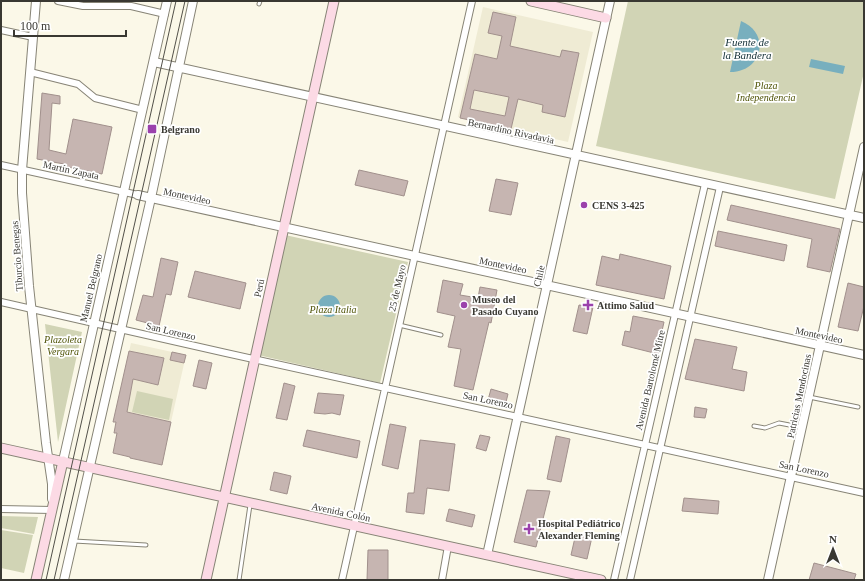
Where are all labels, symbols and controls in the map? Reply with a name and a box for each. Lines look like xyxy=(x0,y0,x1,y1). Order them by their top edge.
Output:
scale bar xyxy=(14,12,126,38)
text: 100 m xyxy=(20,19,51,33)
water label: Fuente de la Bandera xyxy=(722,36,772,61)
park label: Plaza Independencia xyxy=(736,80,795,103)
street label: Bernardino Rivadavia xyxy=(467,116,556,146)
marker: Belgrano xyxy=(146,123,158,135)
place label: Belgrano xyxy=(161,124,200,135)
street label: Martín Zapata xyxy=(42,159,101,181)
street label: Montevideo xyxy=(162,186,212,206)
marker: CENS 3-425 xyxy=(579,200,589,210)
place label: CENS 3-425 xyxy=(592,200,645,211)
street label: Tiburcio Benegas xyxy=(9,220,25,292)
street label: Manuel Belgrano xyxy=(78,253,104,323)
street label: Montevideo xyxy=(478,255,528,275)
street label: 25 de Mayo xyxy=(386,263,408,313)
street label: Chile xyxy=(531,264,547,288)
street label: Perú xyxy=(252,278,266,298)
place label: Museo del Pasado Cuyano xyxy=(472,294,538,317)
marker: Attimo Salud xyxy=(582,299,594,311)
marker: Museo del Pasado Cuyano xyxy=(459,300,469,310)
place label: Attimo Salud xyxy=(597,300,654,311)
park label: Plaza Italia xyxy=(309,304,356,315)
street label: San Lorenzo xyxy=(145,320,197,342)
street label: Montevideo xyxy=(794,325,844,345)
street label: Avenida Bartolomé Mitre xyxy=(633,328,667,431)
park label: Plazoleta Vergara xyxy=(43,334,82,357)
street label: Patricias Mendocinas xyxy=(785,353,813,439)
street label: San Lorenzo xyxy=(462,389,514,411)
street label: San Lorenzo xyxy=(778,458,830,480)
street label: Avenida Colón xyxy=(310,500,372,524)
place label: Hospital Pediátrico Alexander Fleming xyxy=(538,518,621,541)
marker: Hospital Pediátrico Alexander Fleming xyxy=(523,523,535,535)
north arrow xyxy=(813,529,853,569)
text: N xyxy=(829,533,837,545)

